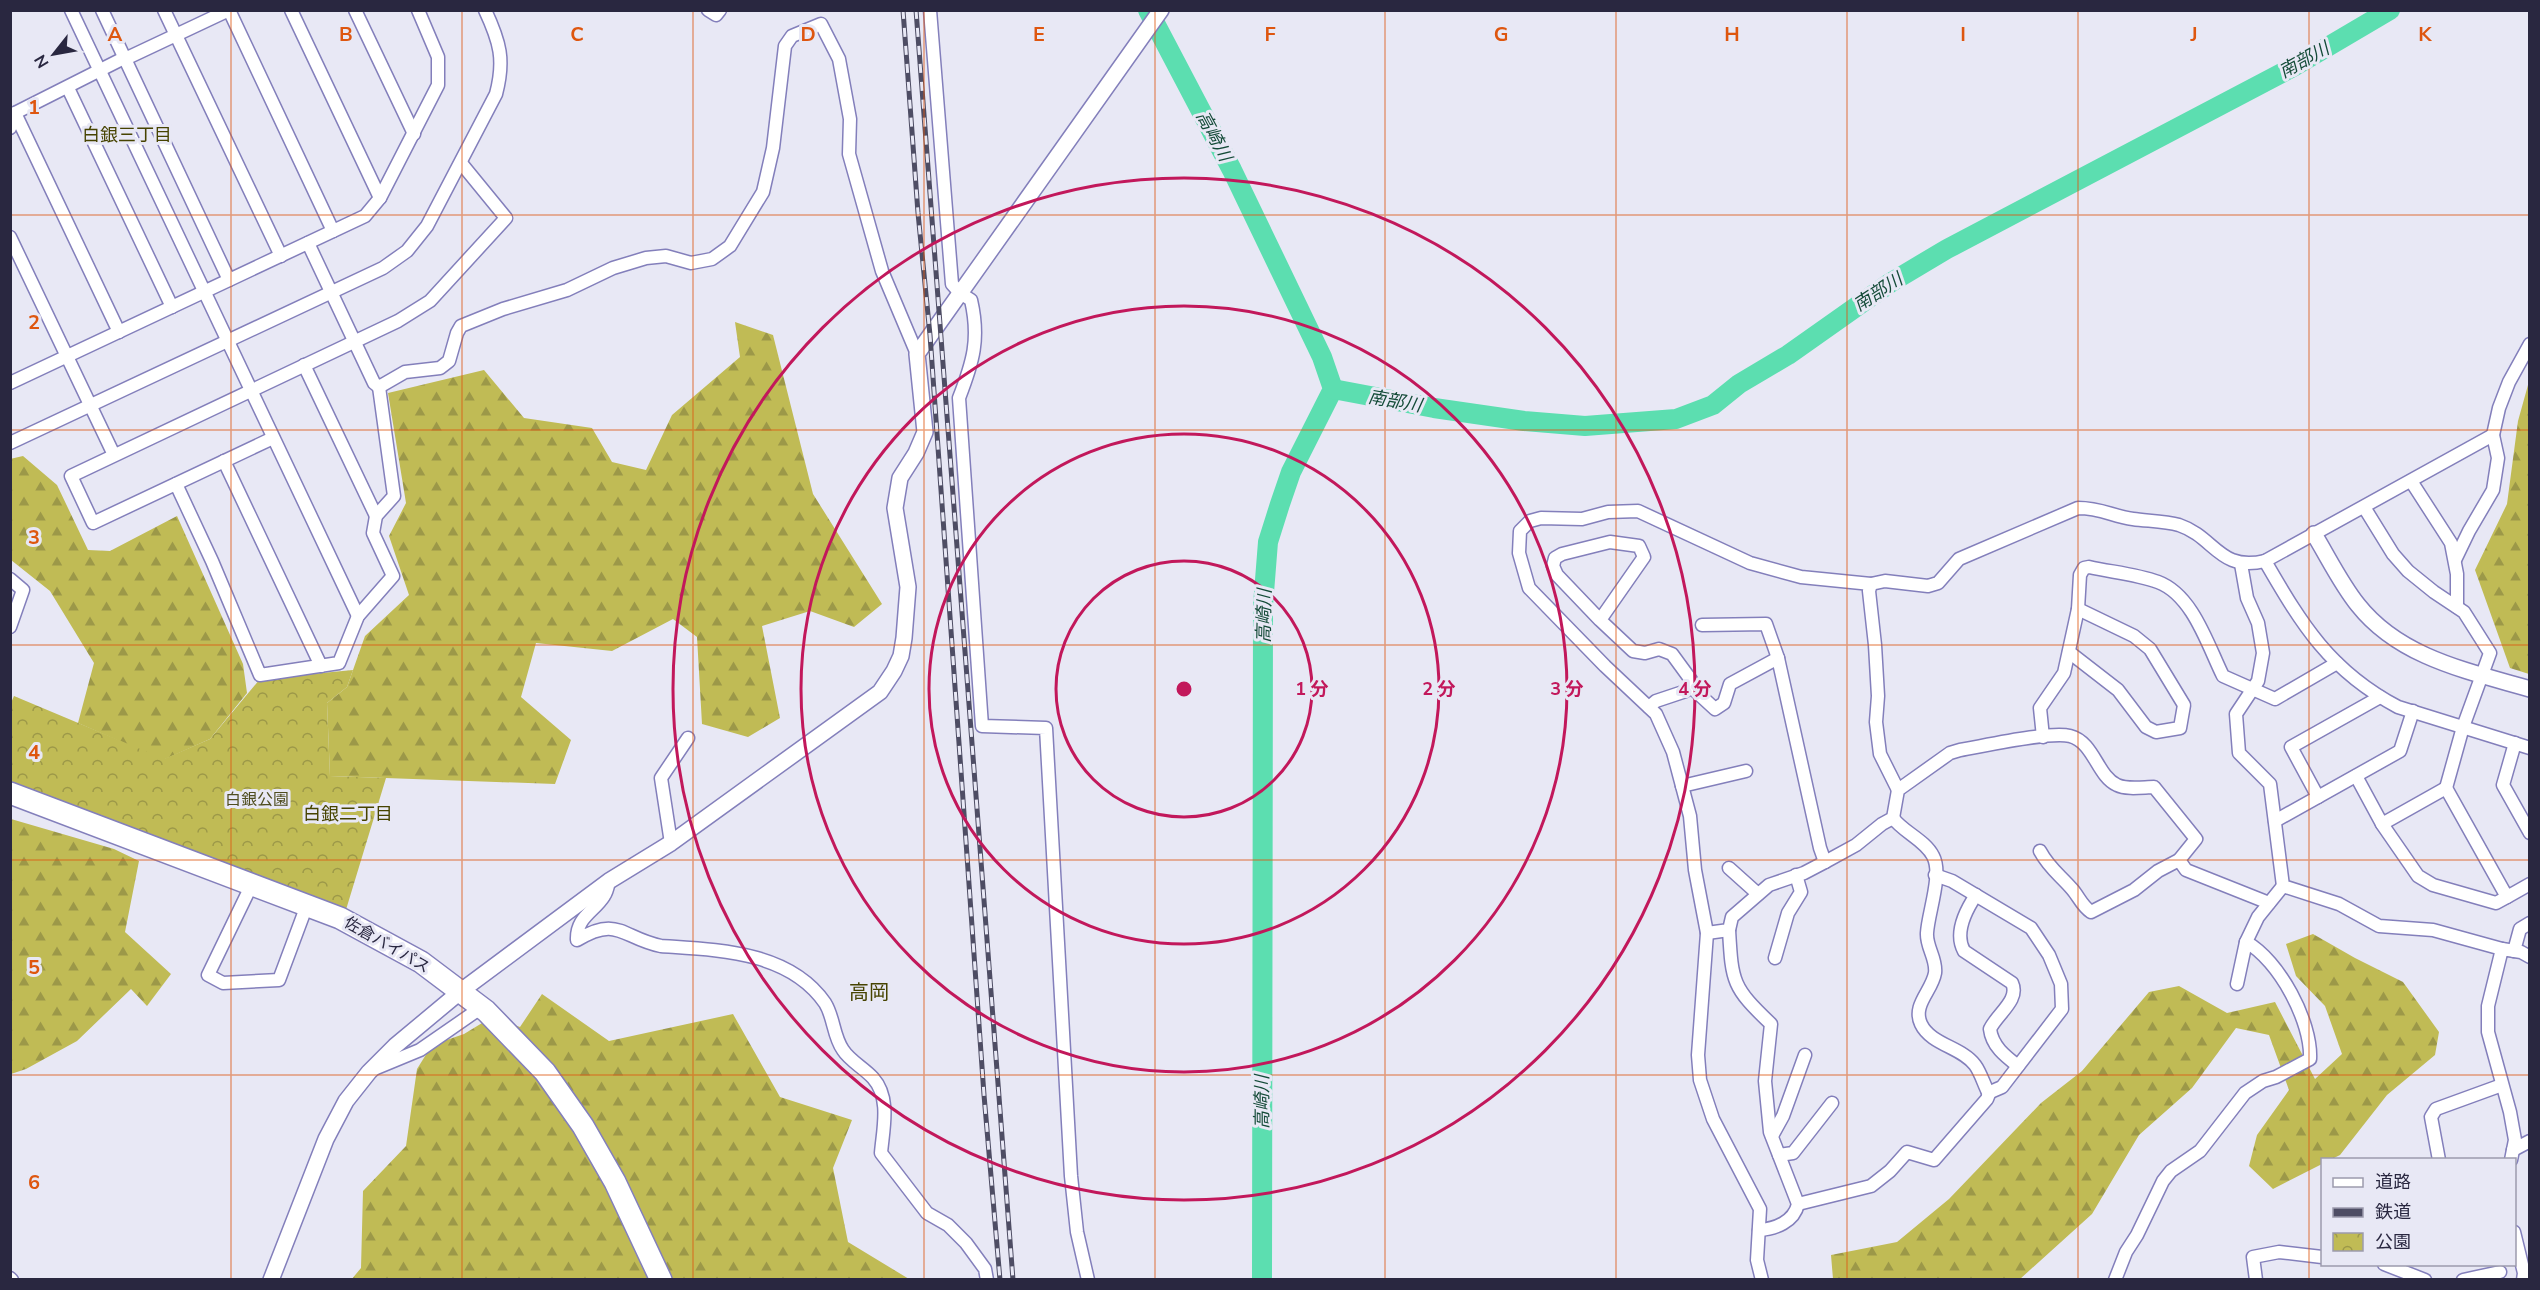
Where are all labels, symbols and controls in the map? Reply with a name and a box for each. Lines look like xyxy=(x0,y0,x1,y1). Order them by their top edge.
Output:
text: A xyxy=(108,21,123,48)
text: B xyxy=(339,21,353,48)
text: C xyxy=(570,21,584,48)
text: D xyxy=(800,21,816,48)
text: E xyxy=(1033,21,1045,48)
text: F xyxy=(1264,21,1276,48)
text: G xyxy=(1494,21,1508,48)
text: H xyxy=(1724,21,1740,48)
text: I xyxy=(1960,21,1966,48)
text: J xyxy=(2189,21,2198,48)
text: K xyxy=(2418,21,2432,48)
north arrow xyxy=(24,24,84,84)
water label: 南部川 xyxy=(2275,35,2335,84)
text: N xyxy=(29,50,55,72)
text: 1 xyxy=(28,94,40,121)
water label: 高崎川 xyxy=(1191,107,1238,167)
district label: 白銀三丁目 xyxy=(82,123,172,147)
water label: 南部川 xyxy=(1849,266,1909,317)
text: 2 xyxy=(28,309,40,336)
water label: 南部川 xyxy=(1366,384,1426,418)
text: 3 xyxy=(28,524,40,551)
water label: 高崎川 xyxy=(1252,587,1277,643)
text: 1 分 xyxy=(1295,677,1329,701)
text: 2 分 xyxy=(1422,677,1456,701)
text: 3 分 xyxy=(1550,677,1584,701)
text: 4 分 xyxy=(1678,677,1712,701)
centre of rings xyxy=(1174,679,1194,699)
text: 4 xyxy=(28,739,40,766)
park label: 白銀公園 xyxy=(225,789,289,811)
district label: 白銀二丁目 xyxy=(303,802,393,826)
street label: 佐倉バイパス xyxy=(340,912,434,978)
text: 5 xyxy=(28,954,40,981)
district label: 高岡 xyxy=(849,979,889,1006)
water label: 高崎川 xyxy=(1250,1073,1274,1129)
legend xyxy=(2321,1158,2516,1266)
text: 6 xyxy=(28,1169,40,1196)
text: 道路 xyxy=(2375,1170,2411,1194)
text: 鉄道 xyxy=(2375,1200,2411,1224)
text: 公園 xyxy=(2375,1230,2411,1254)

